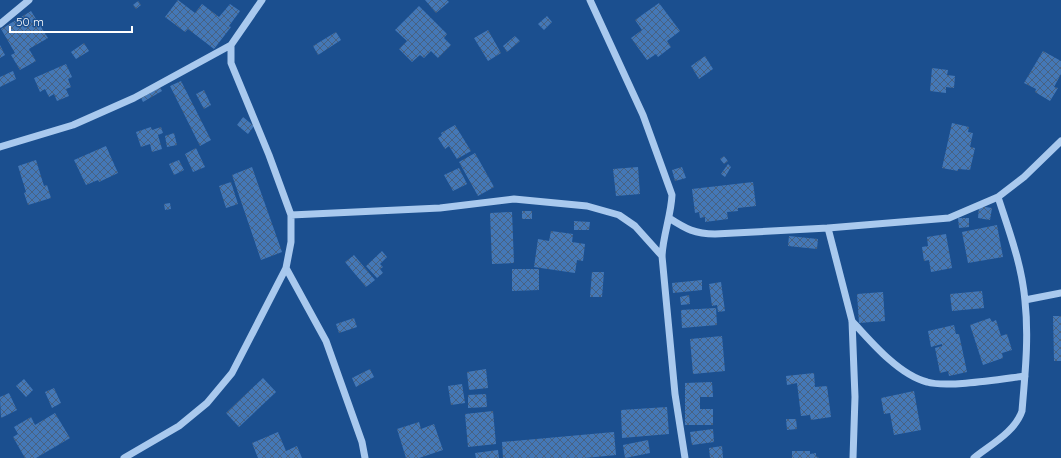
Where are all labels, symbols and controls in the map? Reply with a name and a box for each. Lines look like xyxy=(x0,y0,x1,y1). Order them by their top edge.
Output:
scale bar xyxy=(10,8,132,34)
text: 50 m xyxy=(16,14,44,29)

